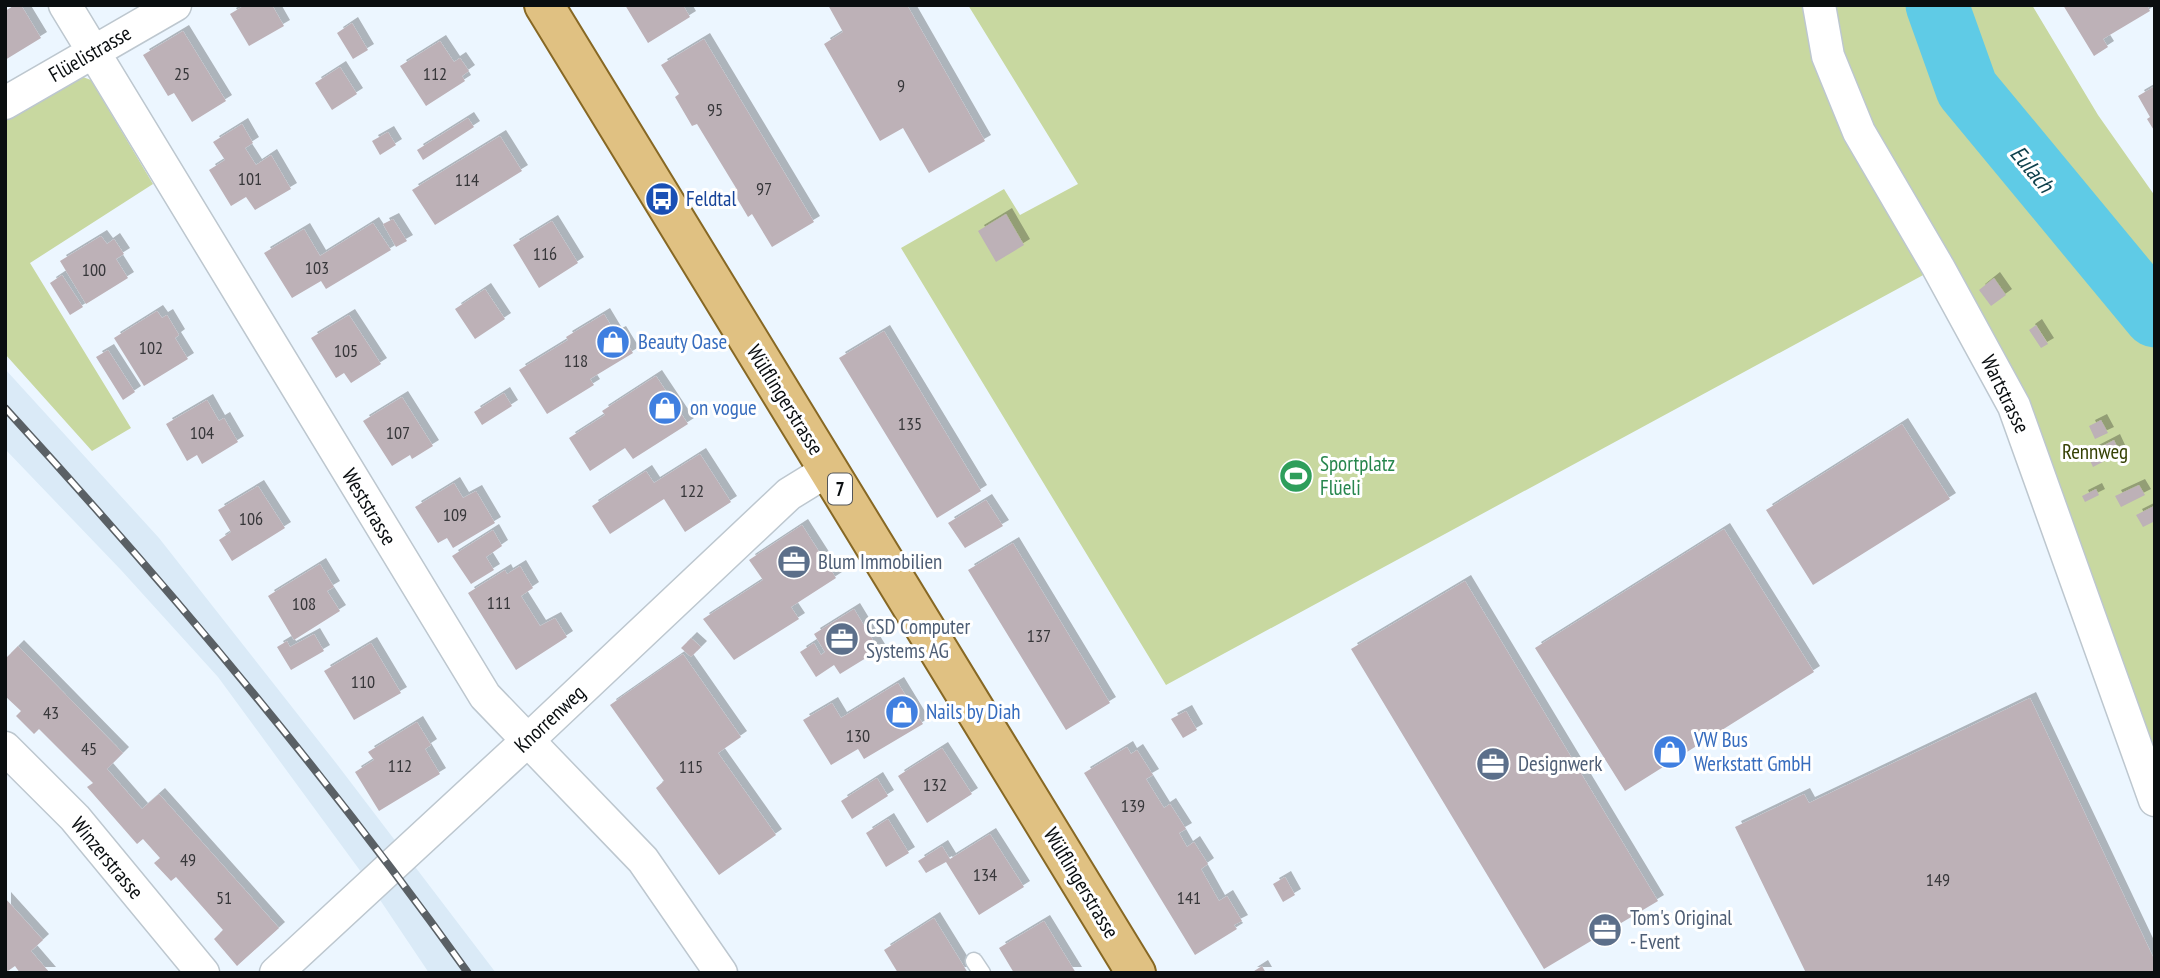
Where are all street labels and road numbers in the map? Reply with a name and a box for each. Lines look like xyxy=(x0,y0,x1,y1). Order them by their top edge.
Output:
street label: Flüelistrasse xyxy=(44,19,136,88)
street label: Wülflingerstrasse xyxy=(741,340,830,460)
street label: Wartstrasse xyxy=(1975,350,2036,437)
street label: Weststrasse xyxy=(336,463,403,550)
road number: 7 xyxy=(828,474,852,504)
street label: Knorrenweg xyxy=(508,679,591,758)
street label: Winzerstrasse xyxy=(65,811,150,904)
street label: Wülflingerstrasse xyxy=(1038,822,1125,943)

